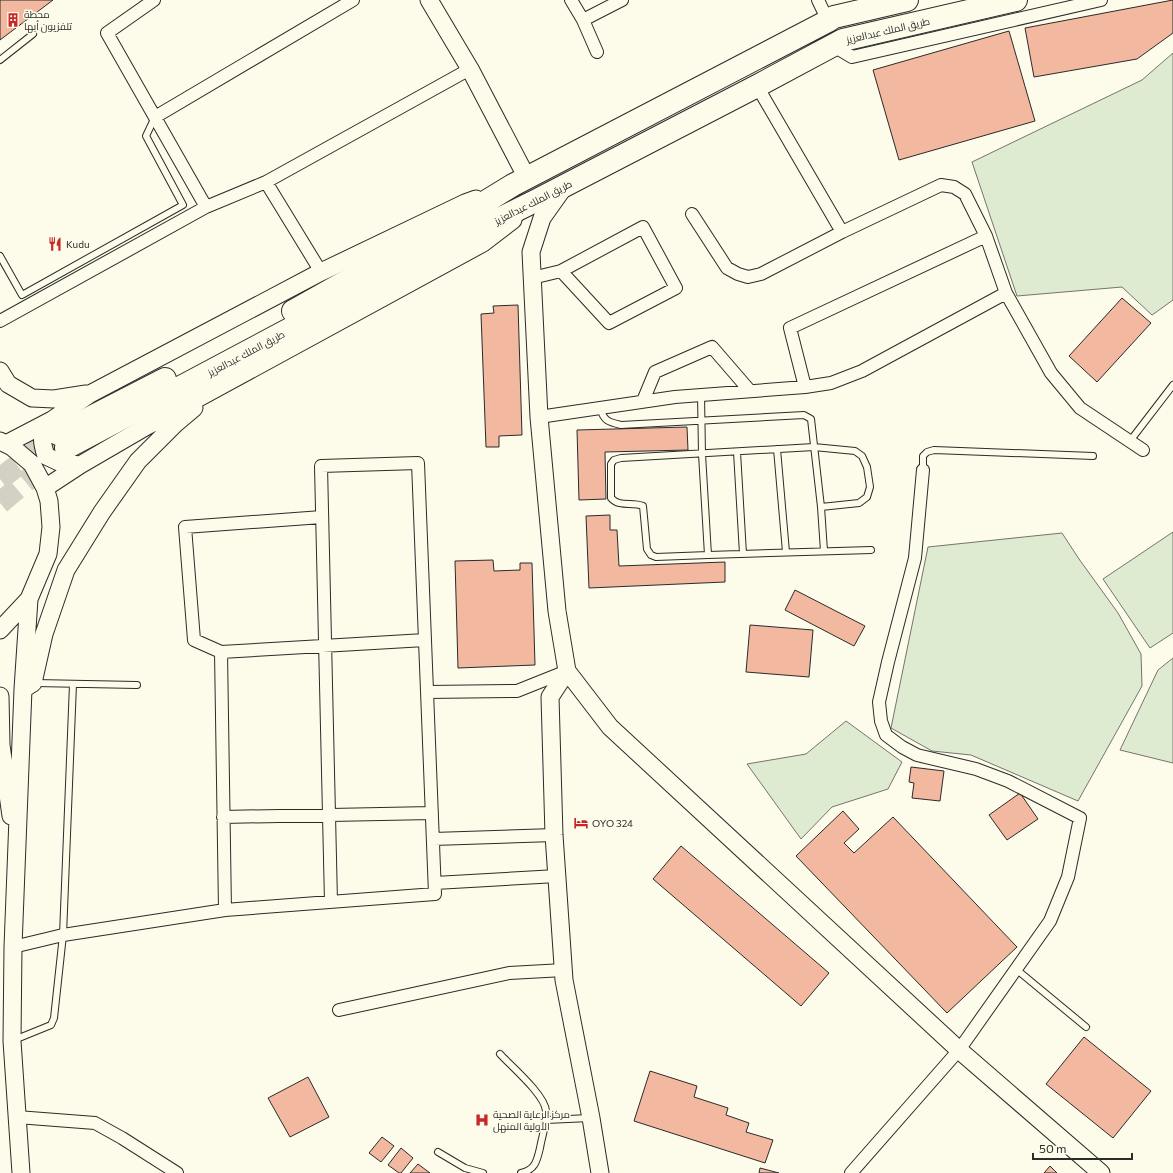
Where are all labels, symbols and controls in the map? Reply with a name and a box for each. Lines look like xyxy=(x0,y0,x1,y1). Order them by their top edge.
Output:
place label: محطة تلفزيون أبها xyxy=(24,8,72,33)
building icon: محطة تلفزيون أبها xyxy=(5,12,21,28)
street label: طريق الملك عبدالعزيز xyxy=(844,15,931,47)
street label: طريق الملك عبدالعزيز xyxy=(491,177,574,228)
restaurant icon: Kudu xyxy=(47,236,63,252)
place label: Kudu xyxy=(66,238,90,250)
street label: طريق الملك عبدالعزيز xyxy=(205,328,287,380)
hotel icon: OYO 324 xyxy=(573,815,589,831)
place label: OYO 324 xyxy=(592,817,633,829)
place label: مركز الرعاية الصحية الأولية المنهل xyxy=(493,1108,570,1133)
hospital icon: مركز الرعاية الصحية الأولية المنهل xyxy=(474,1112,490,1128)
scale bar xyxy=(1033,1135,1132,1161)
text: 50 m xyxy=(1039,1141,1067,1155)

